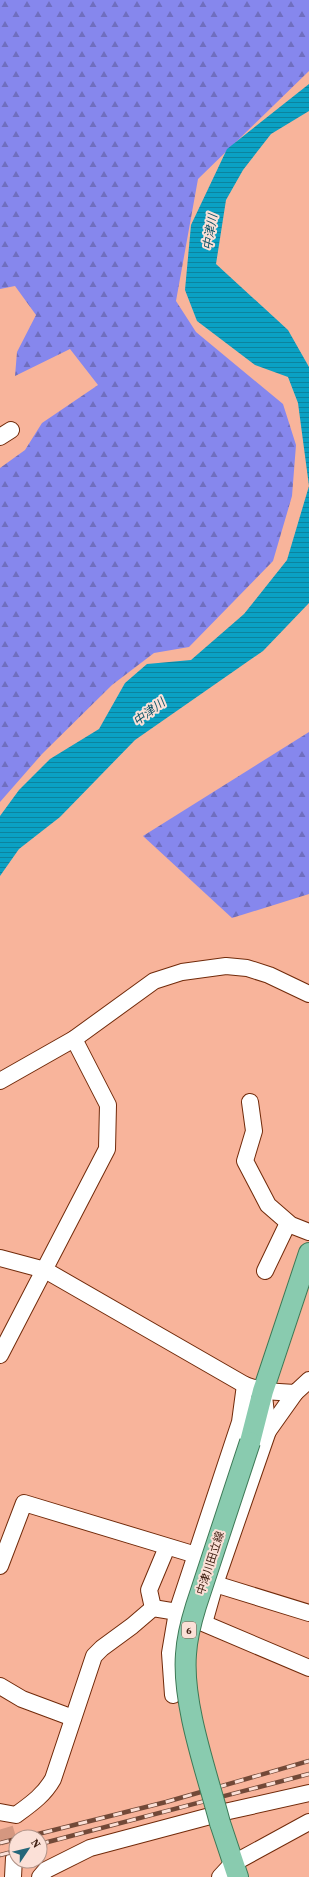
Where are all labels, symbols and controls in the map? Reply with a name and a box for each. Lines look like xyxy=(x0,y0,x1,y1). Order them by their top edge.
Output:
water label: 中津川 xyxy=(199,211,221,251)
water label: 中津川 xyxy=(130,694,170,729)
street label: 中津川田立線 xyxy=(193,1529,228,1597)
road number: 6 xyxy=(182,1622,196,1638)
north arrow xyxy=(8,1829,48,1869)
text: N xyxy=(27,1836,44,1851)

